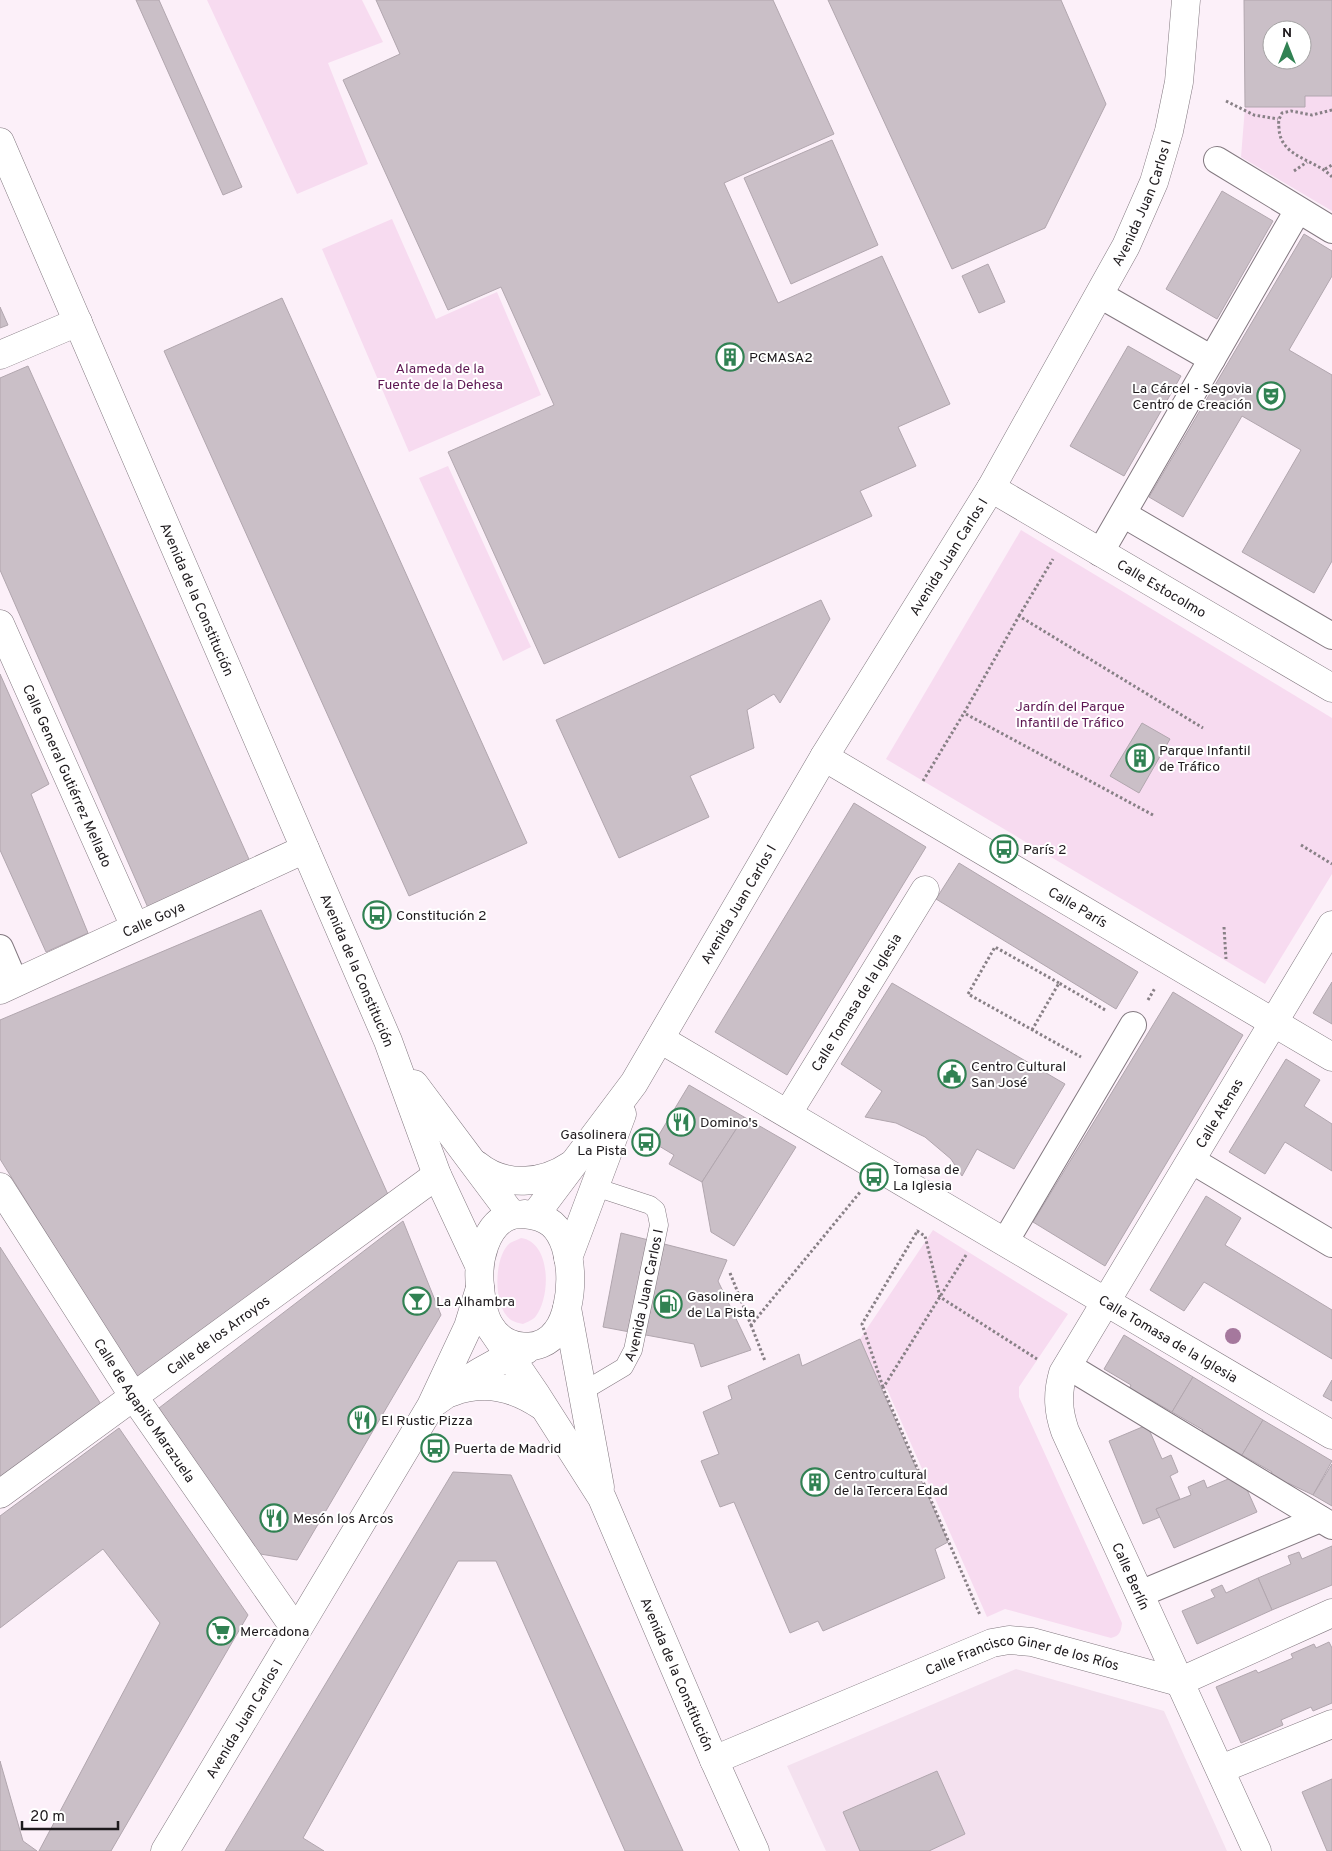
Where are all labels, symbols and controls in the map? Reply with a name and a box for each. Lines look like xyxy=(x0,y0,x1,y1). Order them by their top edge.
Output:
north arrow xyxy=(1262,20,1312,70)
text: N xyxy=(1282,25,1292,42)
street label: Avenida Juan Carlos I xyxy=(1109,138,1176,270)
building icon: PCMASA2 xyxy=(715,342,745,372)
place label: PCMASA2 xyxy=(749,350,813,367)
park label: Alameda de la Fuente de la Dehesa xyxy=(377,361,503,394)
place label: La Cárcel - Segovia Centro de Creación xyxy=(1132,381,1252,414)
theatre icon: La Cárcel - Segovia Centro de Creación xyxy=(1256,381,1286,411)
street label: Avenida Juan Carlos I xyxy=(907,496,992,619)
street label: Avenida de la Constitución xyxy=(155,520,237,679)
street label: Calle Estocolmo xyxy=(1113,557,1209,622)
street label: Calle General Gutiérrez Mellado xyxy=(18,682,114,871)
park label: Jardín del Parque Infantil de Tráfico xyxy=(1015,699,1125,732)
building icon: Parque Infantil de Tráfico xyxy=(1125,743,1155,773)
place label: Parque Infantil de Tráfico xyxy=(1159,743,1251,776)
bus stop icon: París 2 xyxy=(989,834,1019,864)
street label: Avenida Juan Carlos I xyxy=(698,842,781,968)
place label: París 2 xyxy=(1023,842,1067,859)
street label: Calle París xyxy=(1044,884,1110,932)
street label: Avenida de la Constitución xyxy=(315,891,396,1050)
street label: Calle Goya xyxy=(120,899,188,942)
bus stop icon: Constitución 2 xyxy=(362,900,392,930)
place label: Constitución 2 xyxy=(396,908,487,925)
street label: Calle Tomasa de la Iglesia xyxy=(809,931,906,1075)
public building icon: Centro Cultural San José xyxy=(937,1059,967,1089)
place label: Centro Cultural San José xyxy=(971,1059,1066,1092)
street label: Calle Atenas xyxy=(1193,1076,1248,1152)
restaurant icon: Domino's xyxy=(666,1107,696,1137)
place label: Domino's xyxy=(700,1115,758,1132)
place label: Gasolinera La Pista xyxy=(560,1127,627,1160)
bus stop icon: Gasolinera La Pista xyxy=(631,1127,661,1157)
bus stop icon: Tomasa de La Iglesia xyxy=(859,1162,889,1192)
place label: Tomasa de La Iglesia xyxy=(893,1162,959,1195)
street label: Avenida Juan Carlos I xyxy=(621,1228,668,1365)
bar icon: La Alhambra xyxy=(402,1286,432,1316)
fuel station icon: Gasolinera de La Pista xyxy=(653,1289,683,1319)
place label: Gasolinera de La Pista xyxy=(687,1289,756,1322)
street label: Calle Tomasa de la Iglesia xyxy=(1095,1292,1240,1387)
street label: Calle de los Arroyos xyxy=(164,1293,274,1379)
place label: La Alhambra xyxy=(436,1294,515,1311)
street label: Calle de Agapito Marazuela xyxy=(89,1336,198,1486)
restaurant icon: El Rustic Pizza xyxy=(347,1405,377,1435)
place label: El Rustic Pizza xyxy=(381,1413,473,1430)
bus stop icon: Puerta de Madrid xyxy=(420,1433,450,1463)
place label: Puerta de Madrid xyxy=(454,1441,561,1458)
building icon: Centro cultural de la Tercera Edad xyxy=(800,1467,830,1497)
place label: Centro cultural de la Tercera Edad xyxy=(834,1467,948,1500)
restaurant icon: Mesón los Arcos xyxy=(259,1503,289,1533)
place label: Mesón los Arcos xyxy=(293,1511,394,1528)
street label: Calle Berlín xyxy=(1107,1540,1152,1613)
street label: Avenida de la Constitución xyxy=(636,1595,716,1754)
supermarket icon: Mercadona xyxy=(206,1616,236,1646)
place label: Mercadona xyxy=(240,1624,309,1641)
street label: Calle Francisco Giner de los Ríos xyxy=(923,1633,1121,1680)
street label: Avenida Juan Carlos I xyxy=(203,1657,287,1782)
scale bar xyxy=(22,1798,119,1830)
text: 20 m xyxy=(30,1808,65,1827)

